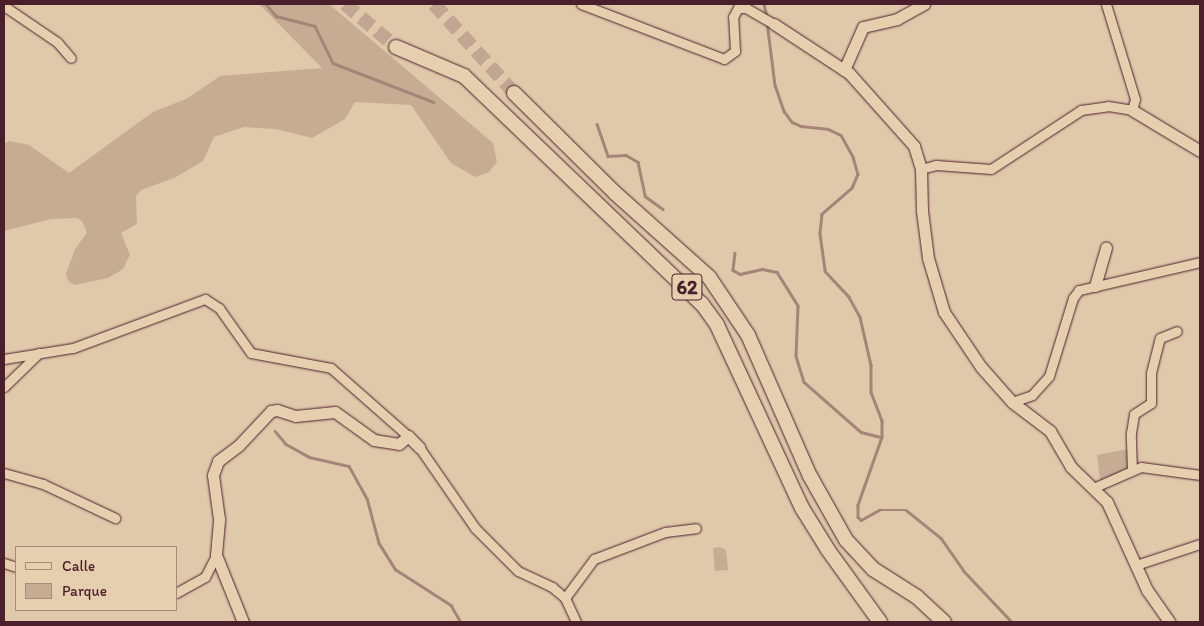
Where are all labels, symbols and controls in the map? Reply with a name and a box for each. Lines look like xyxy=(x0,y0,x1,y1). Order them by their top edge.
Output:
road number: 62 xyxy=(671,270,703,304)
legend xyxy=(15,546,178,611)
text: Calle xyxy=(62,557,95,575)
text: Parque xyxy=(62,582,107,600)

